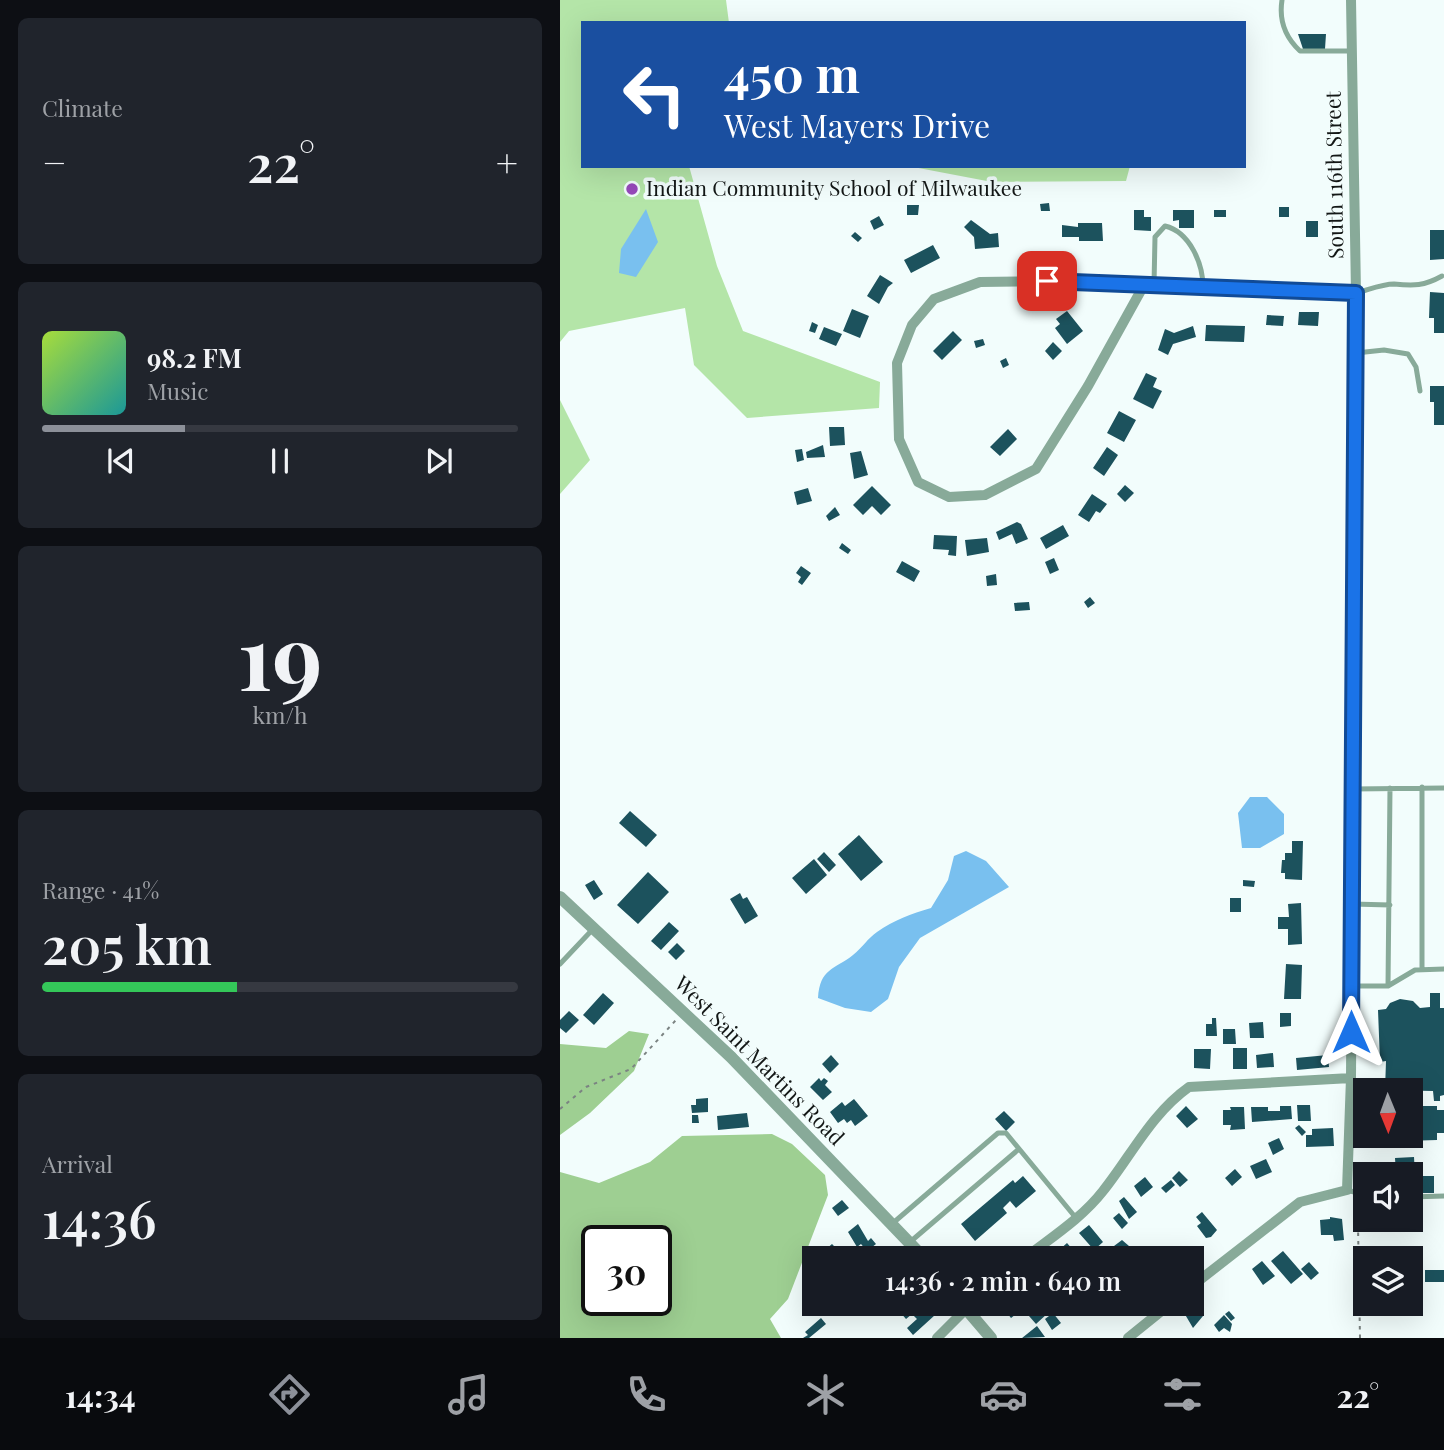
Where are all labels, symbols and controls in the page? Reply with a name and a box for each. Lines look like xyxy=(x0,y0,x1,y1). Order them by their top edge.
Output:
text: 450 m xyxy=(724,40,860,105)
icon: left xyxy=(609,49,700,140)
street label: South 116th Street xyxy=(1318,90,1348,259)
text: Climate xyxy=(42,92,123,123)
text: West Mayers Drive xyxy=(724,103,990,146)
text: 22° xyxy=(247,127,315,196)
text: − xyxy=(42,136,67,187)
text: + xyxy=(496,136,518,187)
place label: Indian Community School of Milwaukee xyxy=(646,173,1022,201)
marker: Indian Community School of Milwaukee xyxy=(624,181,640,197)
pin xyxy=(1017,251,1077,311)
icon: arrive xyxy=(1028,262,1066,300)
text: 98.2 FM xyxy=(147,340,242,375)
text: Music xyxy=(147,375,208,406)
icon: previous xyxy=(102,442,140,480)
icon: pause xyxy=(261,442,299,480)
icon: next xyxy=(420,442,458,480)
text: 19 xyxy=(237,593,323,714)
text: km/h xyxy=(252,699,308,730)
text: Range · 41% xyxy=(42,874,159,905)
text: 205 km xyxy=(42,909,212,978)
street label: West Saint Martins Road xyxy=(669,968,851,1151)
position arrow xyxy=(1314,995,1388,1069)
north arrow xyxy=(1353,1078,1423,1148)
map controls xyxy=(1353,1078,1423,1316)
text: Arrival xyxy=(42,1148,113,1179)
button: sound xyxy=(1353,1162,1423,1232)
text: 14:36 xyxy=(42,1183,156,1252)
speed limit sign: 30 xyxy=(581,1225,672,1316)
button: layers xyxy=(1353,1246,1423,1316)
text: 14:36 · 2 min · 640 m xyxy=(885,1263,1121,1298)
icon: directions xyxy=(265,1370,314,1419)
icon: music xyxy=(444,1370,493,1419)
icon: phone xyxy=(622,1370,671,1419)
icon: climate xyxy=(801,1370,850,1419)
icon: car xyxy=(979,1370,1028,1419)
icon: filters xyxy=(1158,1370,1207,1419)
text: 14:34 xyxy=(65,1373,136,1416)
text: 22° xyxy=(1337,1373,1379,1416)

